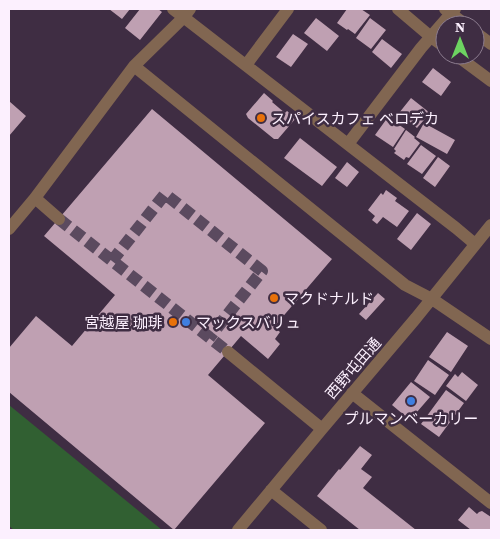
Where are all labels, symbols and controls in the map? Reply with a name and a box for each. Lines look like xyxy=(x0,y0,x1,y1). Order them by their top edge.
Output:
north arrow xyxy=(435,15,485,65)
text: N xyxy=(455,17,465,37)
place label: スパイスカフェ ベロデカ xyxy=(271,108,439,129)
marker: スパイスカフェ ベロデカ xyxy=(255,112,267,124)
place label: マクドナルド xyxy=(284,288,374,309)
marker: マクドナルド xyxy=(268,292,280,304)
place label: 宮越屋 珈琲 xyxy=(85,312,163,333)
place label: マックスバリュ xyxy=(196,312,301,333)
marker: 宮越屋 珈琲 xyxy=(167,316,179,328)
marker: マックスバリュ xyxy=(180,316,192,328)
street label: 西野屯田通 xyxy=(320,333,386,403)
marker: プルマンベーカリー xyxy=(405,395,417,407)
place label: プルマンベーカリー xyxy=(343,408,479,429)

